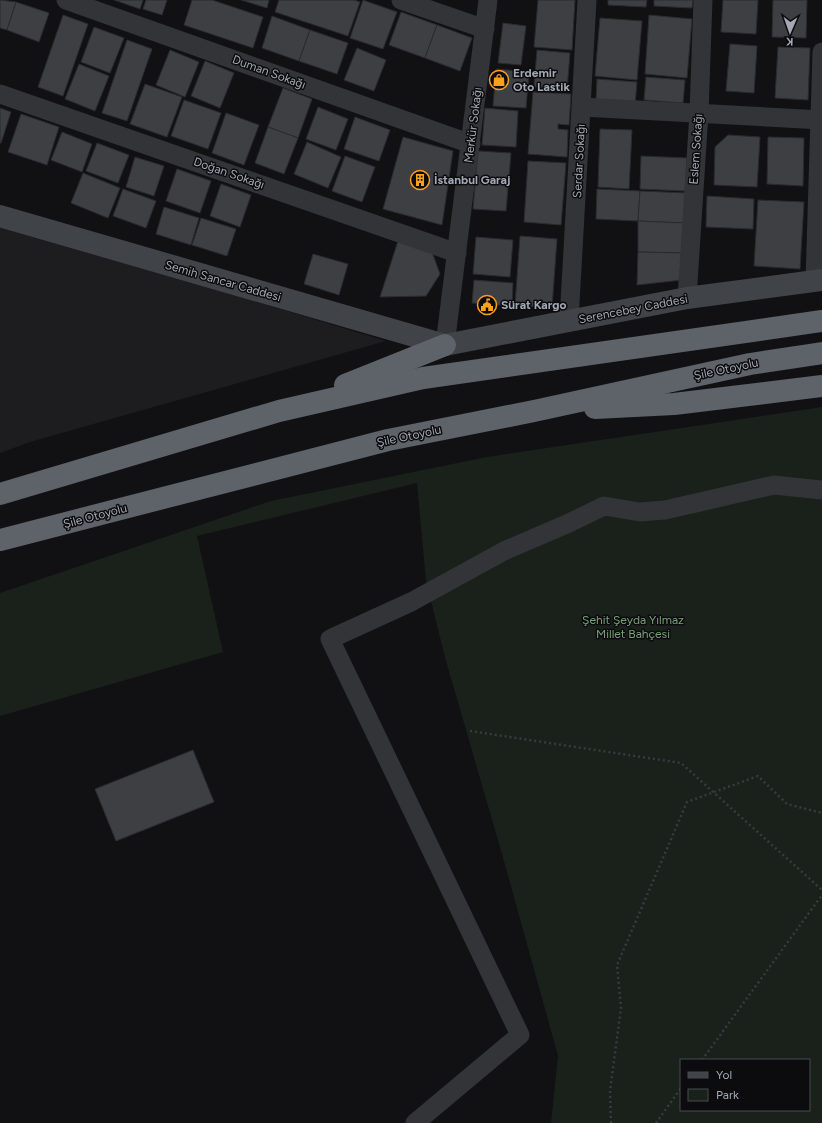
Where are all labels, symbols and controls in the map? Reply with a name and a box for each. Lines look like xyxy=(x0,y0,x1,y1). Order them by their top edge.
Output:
north arrow xyxy=(770,12,810,52)
text: K xyxy=(785,35,794,48)
street label: Duman Sokağı xyxy=(230,52,308,92)
place label: Erdemir Oto Lastik xyxy=(513,66,570,94)
shop icon: Erdemir Oto Lastik xyxy=(488,69,510,91)
street label: Merkür Sokağı xyxy=(461,86,485,164)
street label: Eslem Sokağı xyxy=(687,113,705,185)
street label: Serdar Sokağı xyxy=(570,124,588,198)
street label: Doğan Sokağı xyxy=(192,154,266,192)
building icon: İstanbul Garaj xyxy=(409,169,431,191)
place label: İstanbul Garaj xyxy=(434,173,511,187)
street label: Semih Sancar Caddesi xyxy=(163,258,283,304)
street label: Serencebey Caddesi xyxy=(577,292,689,326)
public building icon: Sürat Kargo xyxy=(476,294,498,316)
place label: Sürat Kargo xyxy=(501,298,567,312)
street label: Şile Otoyolu xyxy=(693,355,759,383)
street label: Şile Otoyolu xyxy=(376,422,442,450)
street label: Şile Otoyolu xyxy=(62,501,128,531)
park label: Şehit Şeyda Yılmaz Millet Bahçesi xyxy=(582,613,684,641)
legend xyxy=(680,1059,810,1111)
text: Yol xyxy=(716,1068,732,1082)
text: Park xyxy=(716,1088,739,1102)

